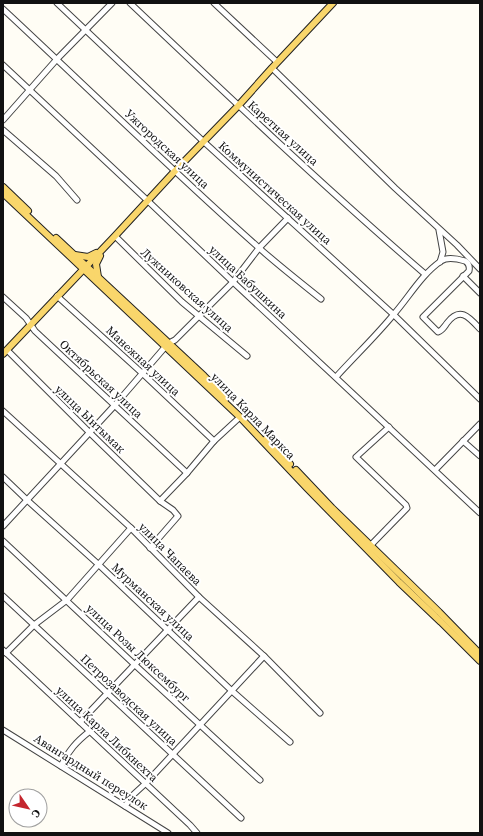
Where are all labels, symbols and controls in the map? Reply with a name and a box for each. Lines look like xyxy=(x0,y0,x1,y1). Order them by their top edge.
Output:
street label: Каретная улица xyxy=(244,97,322,170)
street label: Ужгородская улица xyxy=(121,106,213,193)
street label: Коммунистическая улица xyxy=(215,138,336,249)
street label: улица Бабушкина xyxy=(206,242,291,323)
street label: Лужниковская улица xyxy=(137,244,237,336)
street label: Манежная улица xyxy=(102,322,184,400)
street label: Октябрьская улица xyxy=(56,336,147,422)
street label: улица Карла Маркса xyxy=(207,369,299,463)
street label: улица Ынтымак xyxy=(51,381,129,457)
street label: улица Чапаева xyxy=(135,519,206,590)
street label: Мурманская улица xyxy=(108,560,198,645)
street label: улица Розы Люксембург xyxy=(82,600,194,706)
street label: Петрозаводская улица xyxy=(77,651,182,750)
street label: улица Карла Либкнехта xyxy=(52,682,162,786)
street label: Авангардный переулок xyxy=(31,730,151,814)
north arrow xyxy=(8,788,48,828)
text: С xyxy=(28,806,44,820)

